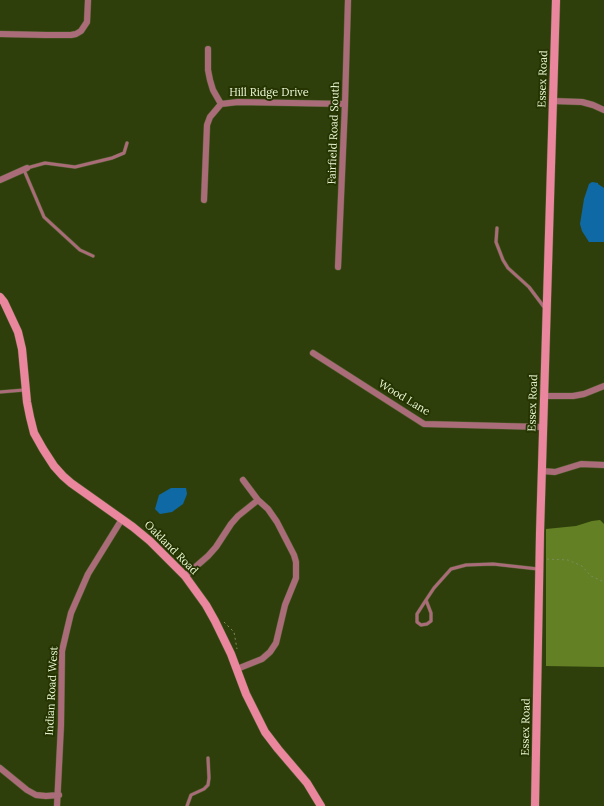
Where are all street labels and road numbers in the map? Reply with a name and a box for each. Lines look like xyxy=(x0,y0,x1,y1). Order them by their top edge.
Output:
street label: Essex Road xyxy=(535,50,551,108)
street label: Fairfield Road South xyxy=(326,81,342,185)
street label: Hill Ridge Drive xyxy=(229,86,309,100)
street label: Essex Road xyxy=(525,374,541,432)
street label: Wood Lane xyxy=(376,377,432,419)
street label: Oakland Road xyxy=(141,518,201,578)
street label: Indian Road West xyxy=(43,646,61,736)
street label: Essex Road xyxy=(519,698,533,756)

